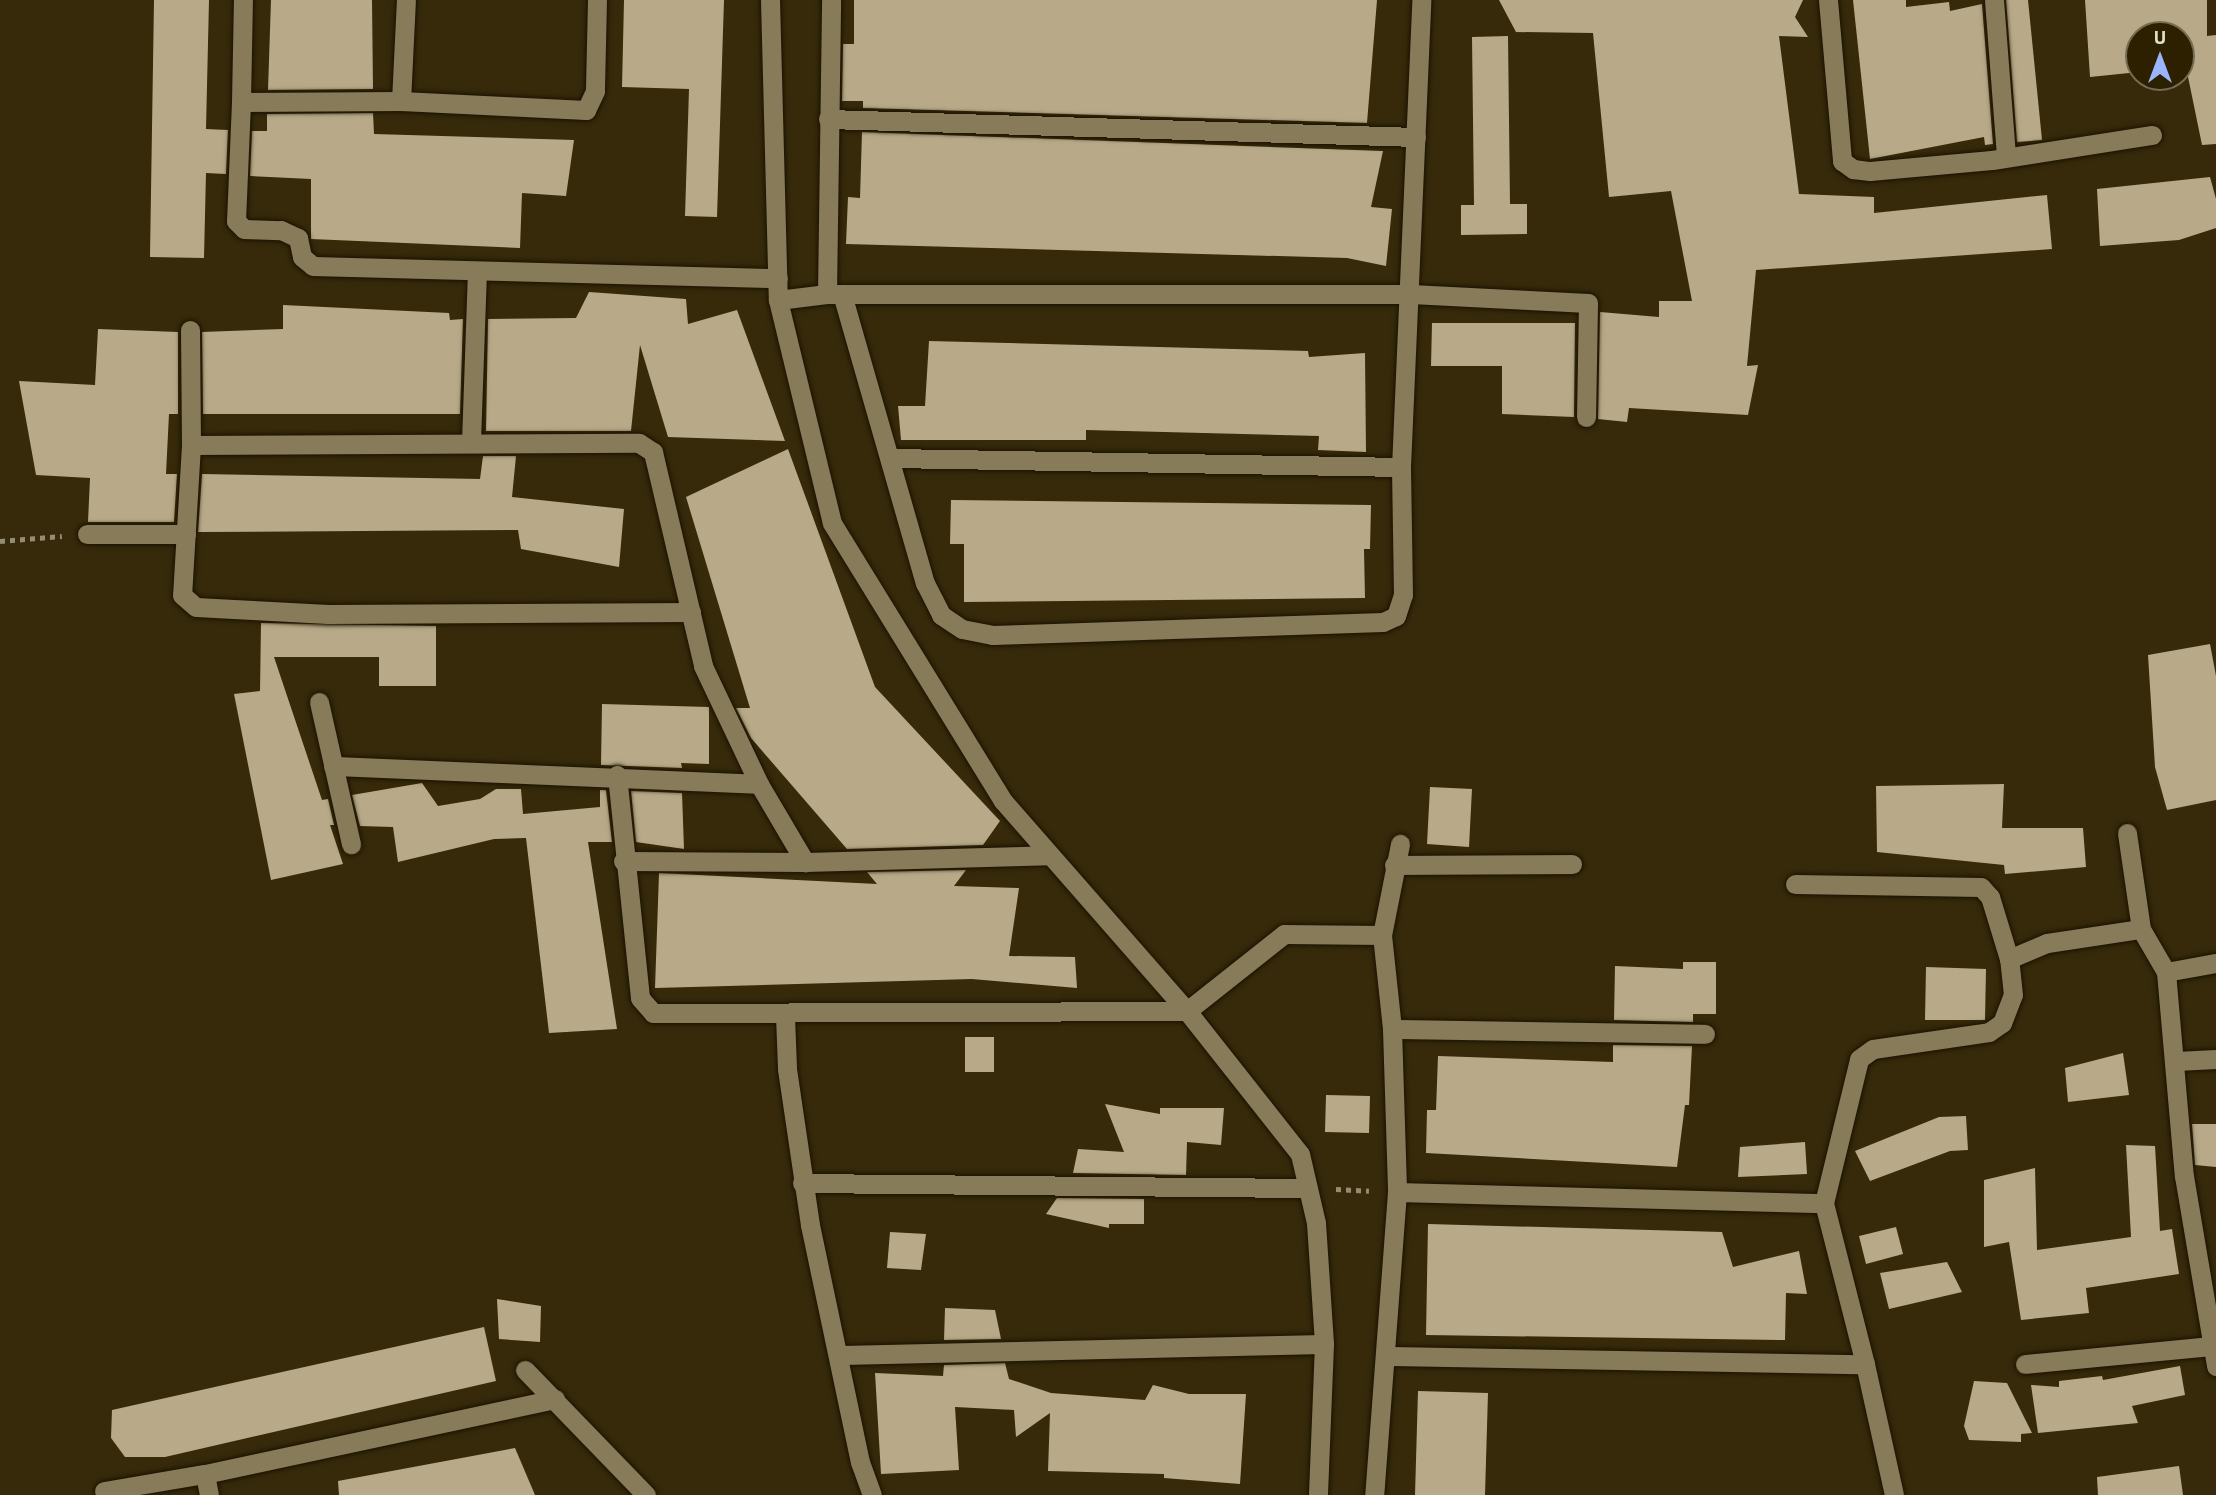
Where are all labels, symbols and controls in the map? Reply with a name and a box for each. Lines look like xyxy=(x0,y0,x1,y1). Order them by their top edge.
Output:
north arrow xyxy=(2125,21,2195,91)
text: U xyxy=(2154,22,2166,51)

